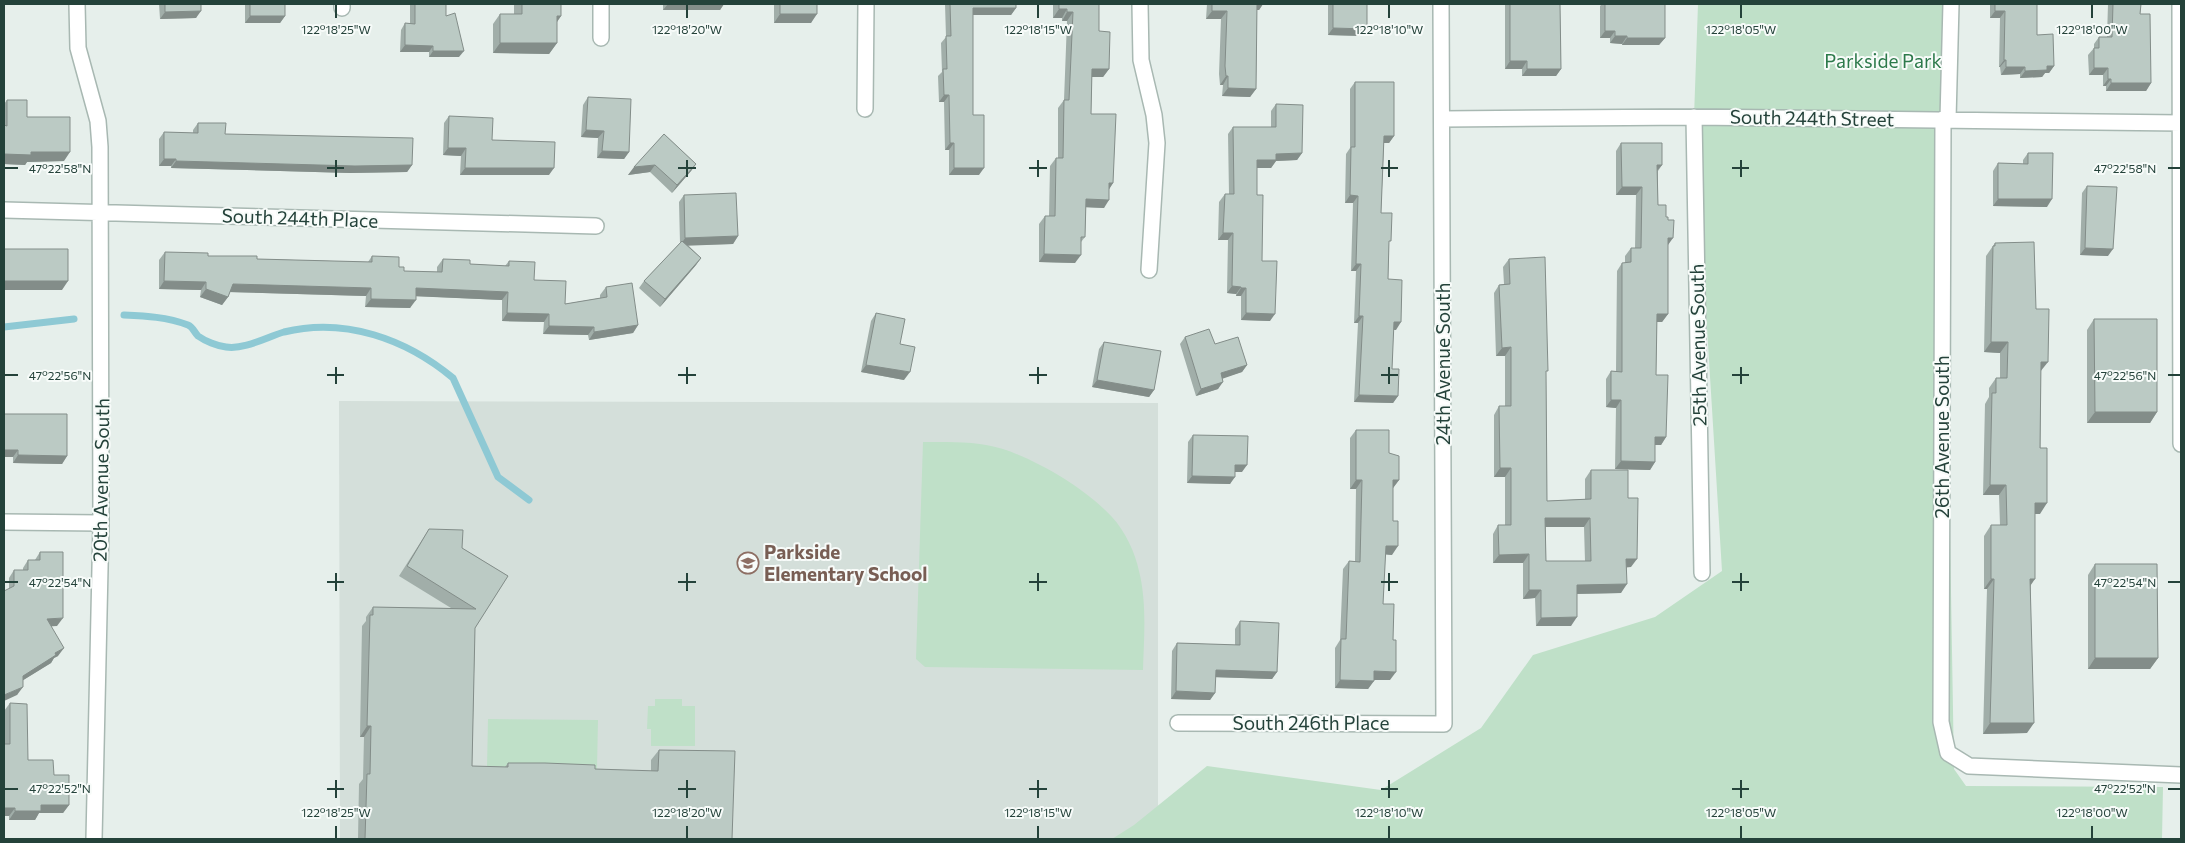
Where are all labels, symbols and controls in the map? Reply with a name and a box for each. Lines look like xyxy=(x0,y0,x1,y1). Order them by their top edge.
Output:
text: 122°18'25"W xyxy=(301,22,371,36)
text: 122°18'20"W xyxy=(652,22,722,36)
text: 122°18'15"W xyxy=(1004,22,1072,36)
text: 122°18'10"W xyxy=(1355,22,1423,36)
text: 122°18'05"W xyxy=(1706,22,1776,36)
text: 122°18'00"W xyxy=(2056,22,2128,36)
park label: Parkside Park xyxy=(1824,49,1942,72)
street label: South 244th Street xyxy=(1730,105,1895,130)
text: 47°22'58"N xyxy=(29,161,91,175)
text: 47°22'58"N xyxy=(2094,161,2156,175)
street label: South 244th Place xyxy=(221,203,379,232)
street label: 25th Avenue South xyxy=(1685,264,1710,426)
street label: 24th Avenue South xyxy=(1431,283,1454,445)
street label: 26th Avenue South xyxy=(1930,355,1953,519)
text: 47°22'56"N xyxy=(29,368,91,382)
text: 47°22'56"N xyxy=(2094,368,2156,382)
street label: 20th Avenue South xyxy=(88,398,113,562)
place label: Parkside Elementary School xyxy=(764,540,928,585)
school or university icon: Parkside Elementary School xyxy=(736,551,760,575)
text: 47°22'54"N xyxy=(29,575,91,589)
text: 47°22'54"N xyxy=(2094,575,2156,589)
street label: South 246th Place xyxy=(1233,711,1389,734)
text: 47°22'52"N xyxy=(29,781,91,795)
text: 47°22'52"N xyxy=(2094,781,2156,795)
text: 122°18'25"W xyxy=(301,805,371,819)
text: 122°18'20"W xyxy=(652,805,722,819)
text: 122°18'15"W xyxy=(1004,805,1072,819)
text: 122°18'10"W xyxy=(1355,805,1423,819)
text: 122°18'05"W xyxy=(1706,805,1776,819)
text: 122°18'00"W xyxy=(2056,805,2128,819)

